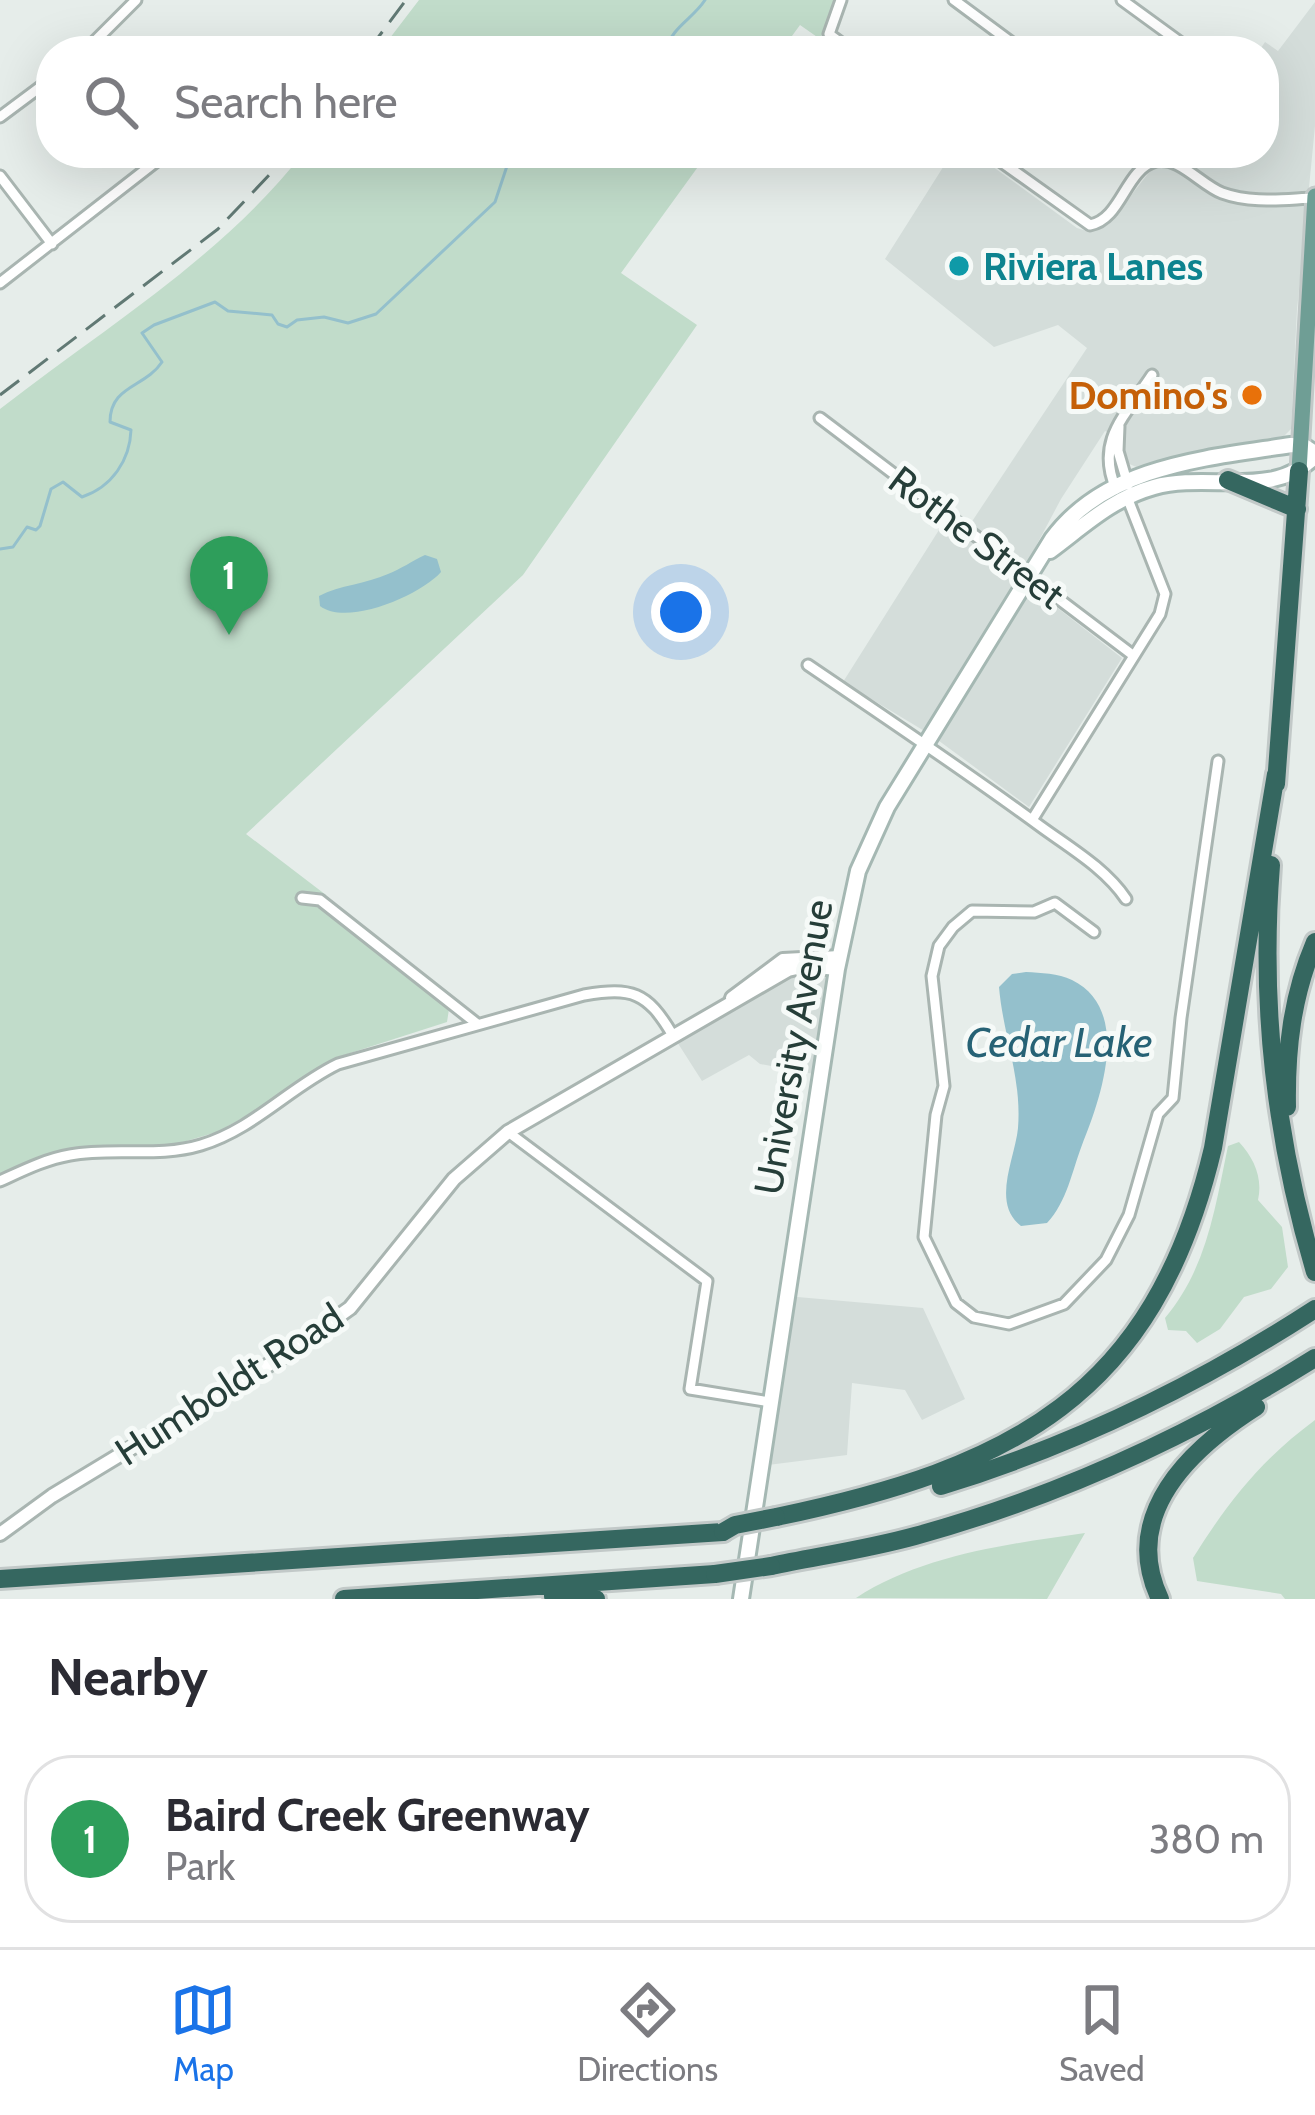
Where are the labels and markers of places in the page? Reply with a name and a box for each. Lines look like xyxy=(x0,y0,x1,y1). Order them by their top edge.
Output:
place label: Riviera Lanes xyxy=(983,242,1203,290)
marker: Riviera Lanes xyxy=(946,253,972,279)
place label: Domino's xyxy=(1068,371,1228,419)
marker: Domino's xyxy=(1239,382,1265,408)
pin: 1 xyxy=(190,536,268,635)

